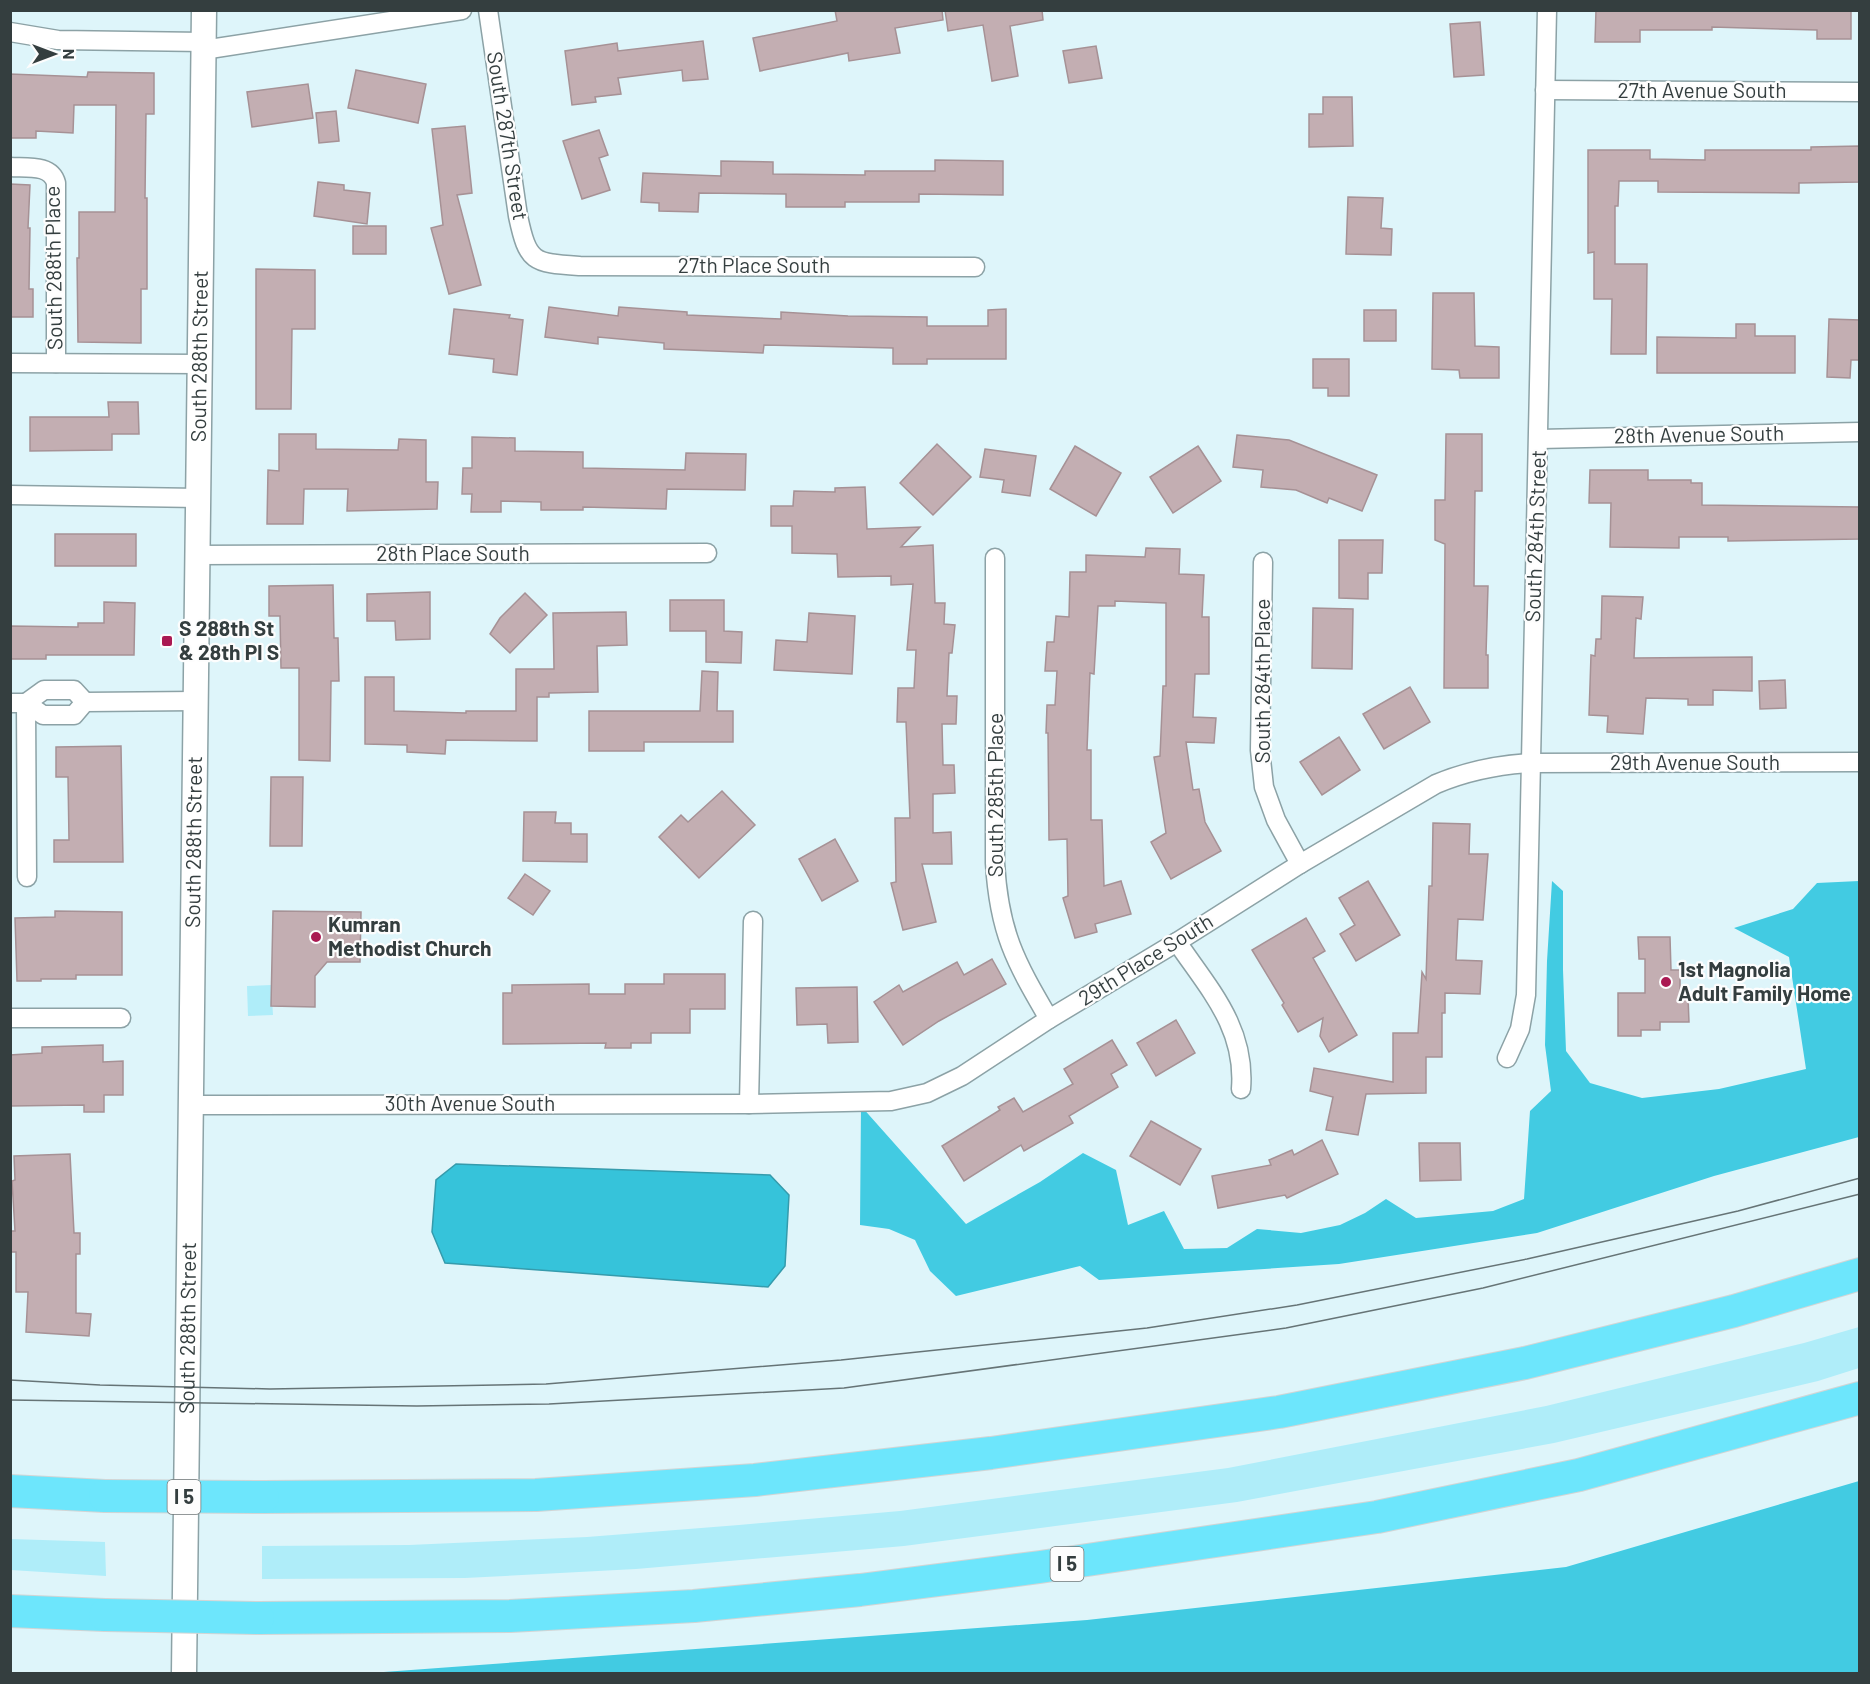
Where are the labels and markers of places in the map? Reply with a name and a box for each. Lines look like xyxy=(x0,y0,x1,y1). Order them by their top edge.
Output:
place label: S 288th St & 28th Pl S xyxy=(179,615,279,664)
marker: S 288th St & 28th Pl S xyxy=(160,634,174,648)
place label: Kumran Methodist Church xyxy=(328,911,492,960)
marker: Kumran Methodist Church xyxy=(309,930,323,944)
place label: 1st Magnolia Adult Family Home xyxy=(1678,956,1851,1005)
marker: 1st Magnolia Adult Family Home xyxy=(1659,975,1673,989)

